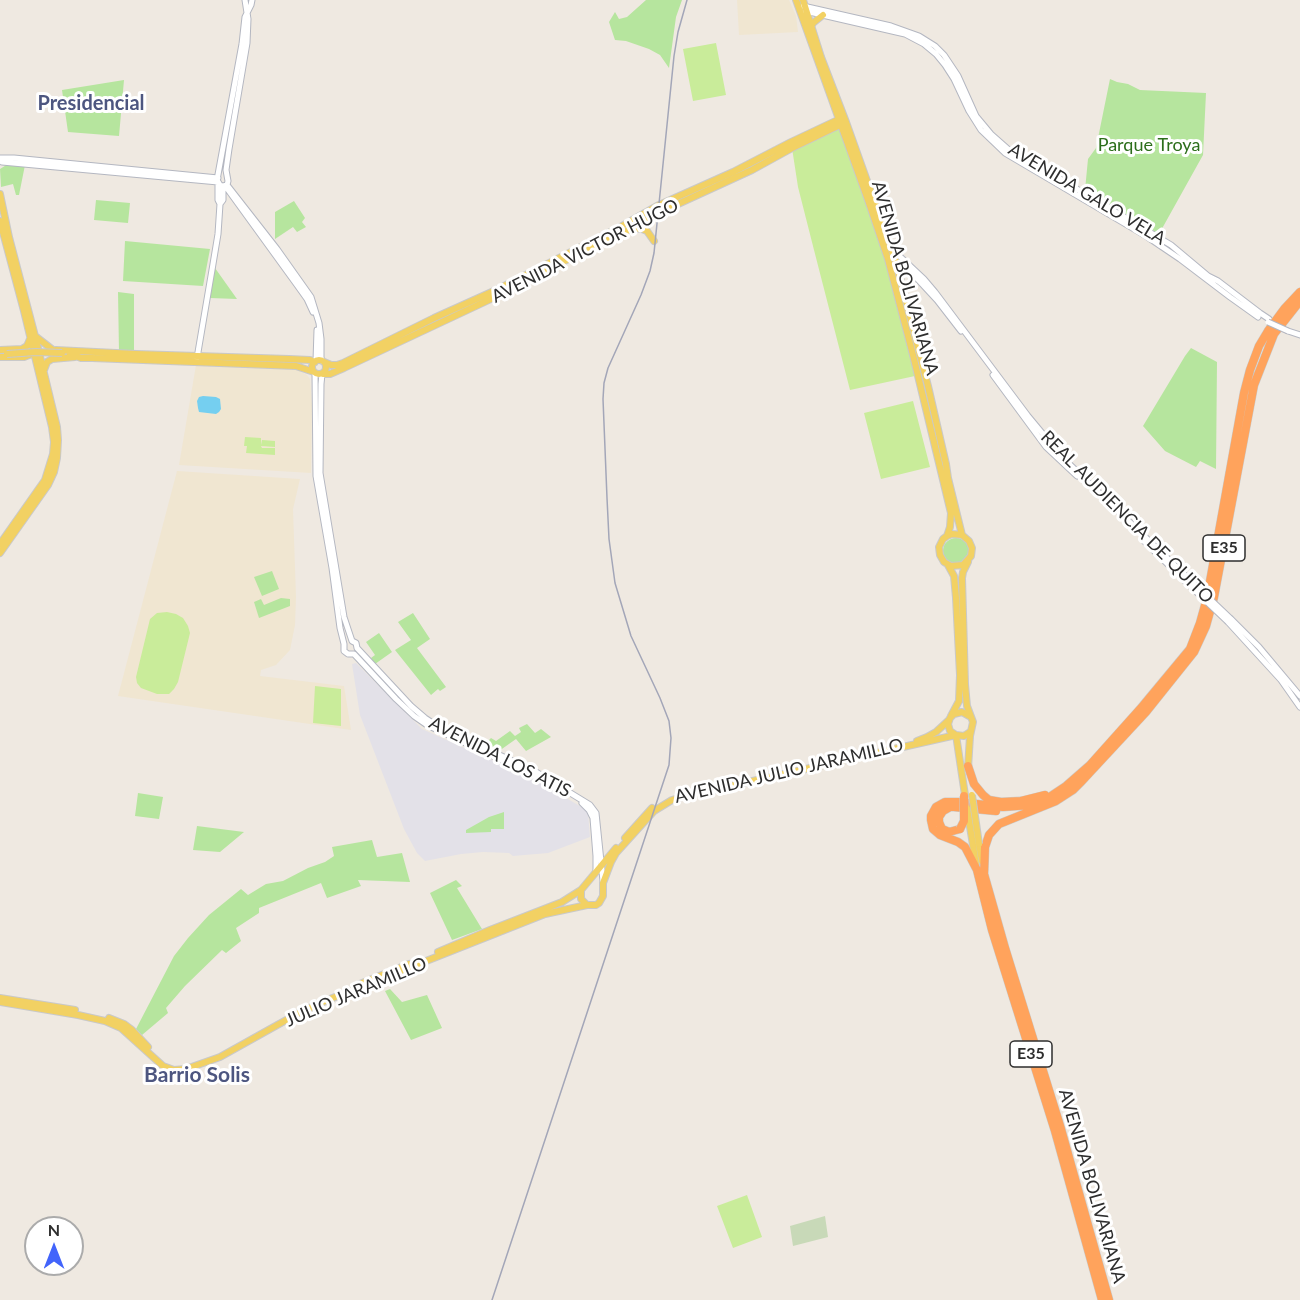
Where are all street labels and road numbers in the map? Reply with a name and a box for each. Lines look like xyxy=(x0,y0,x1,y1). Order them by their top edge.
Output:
street label: AVENIDA GALO VELA xyxy=(1004,138,1170,250)
street label: AVENIDA BOLIVARIANA xyxy=(867,178,943,378)
street label: AVENIDA VICTOR HUGO xyxy=(488,194,682,308)
street label: REAL AUDIENCIA DE QUITO xyxy=(1036,426,1218,608)
road number: E35 xyxy=(1203,535,1245,561)
street label: AVENIDA LOS ATIS xyxy=(425,712,575,802)
street label: AVENIDA JULIO JARAMILLO xyxy=(673,734,905,808)
street label: JULIO JARAMILLO xyxy=(282,953,430,1031)
road number: E35 xyxy=(1010,1041,1052,1067)
street label: AVENIDA BOLIVARIANA xyxy=(1054,1086,1130,1286)

